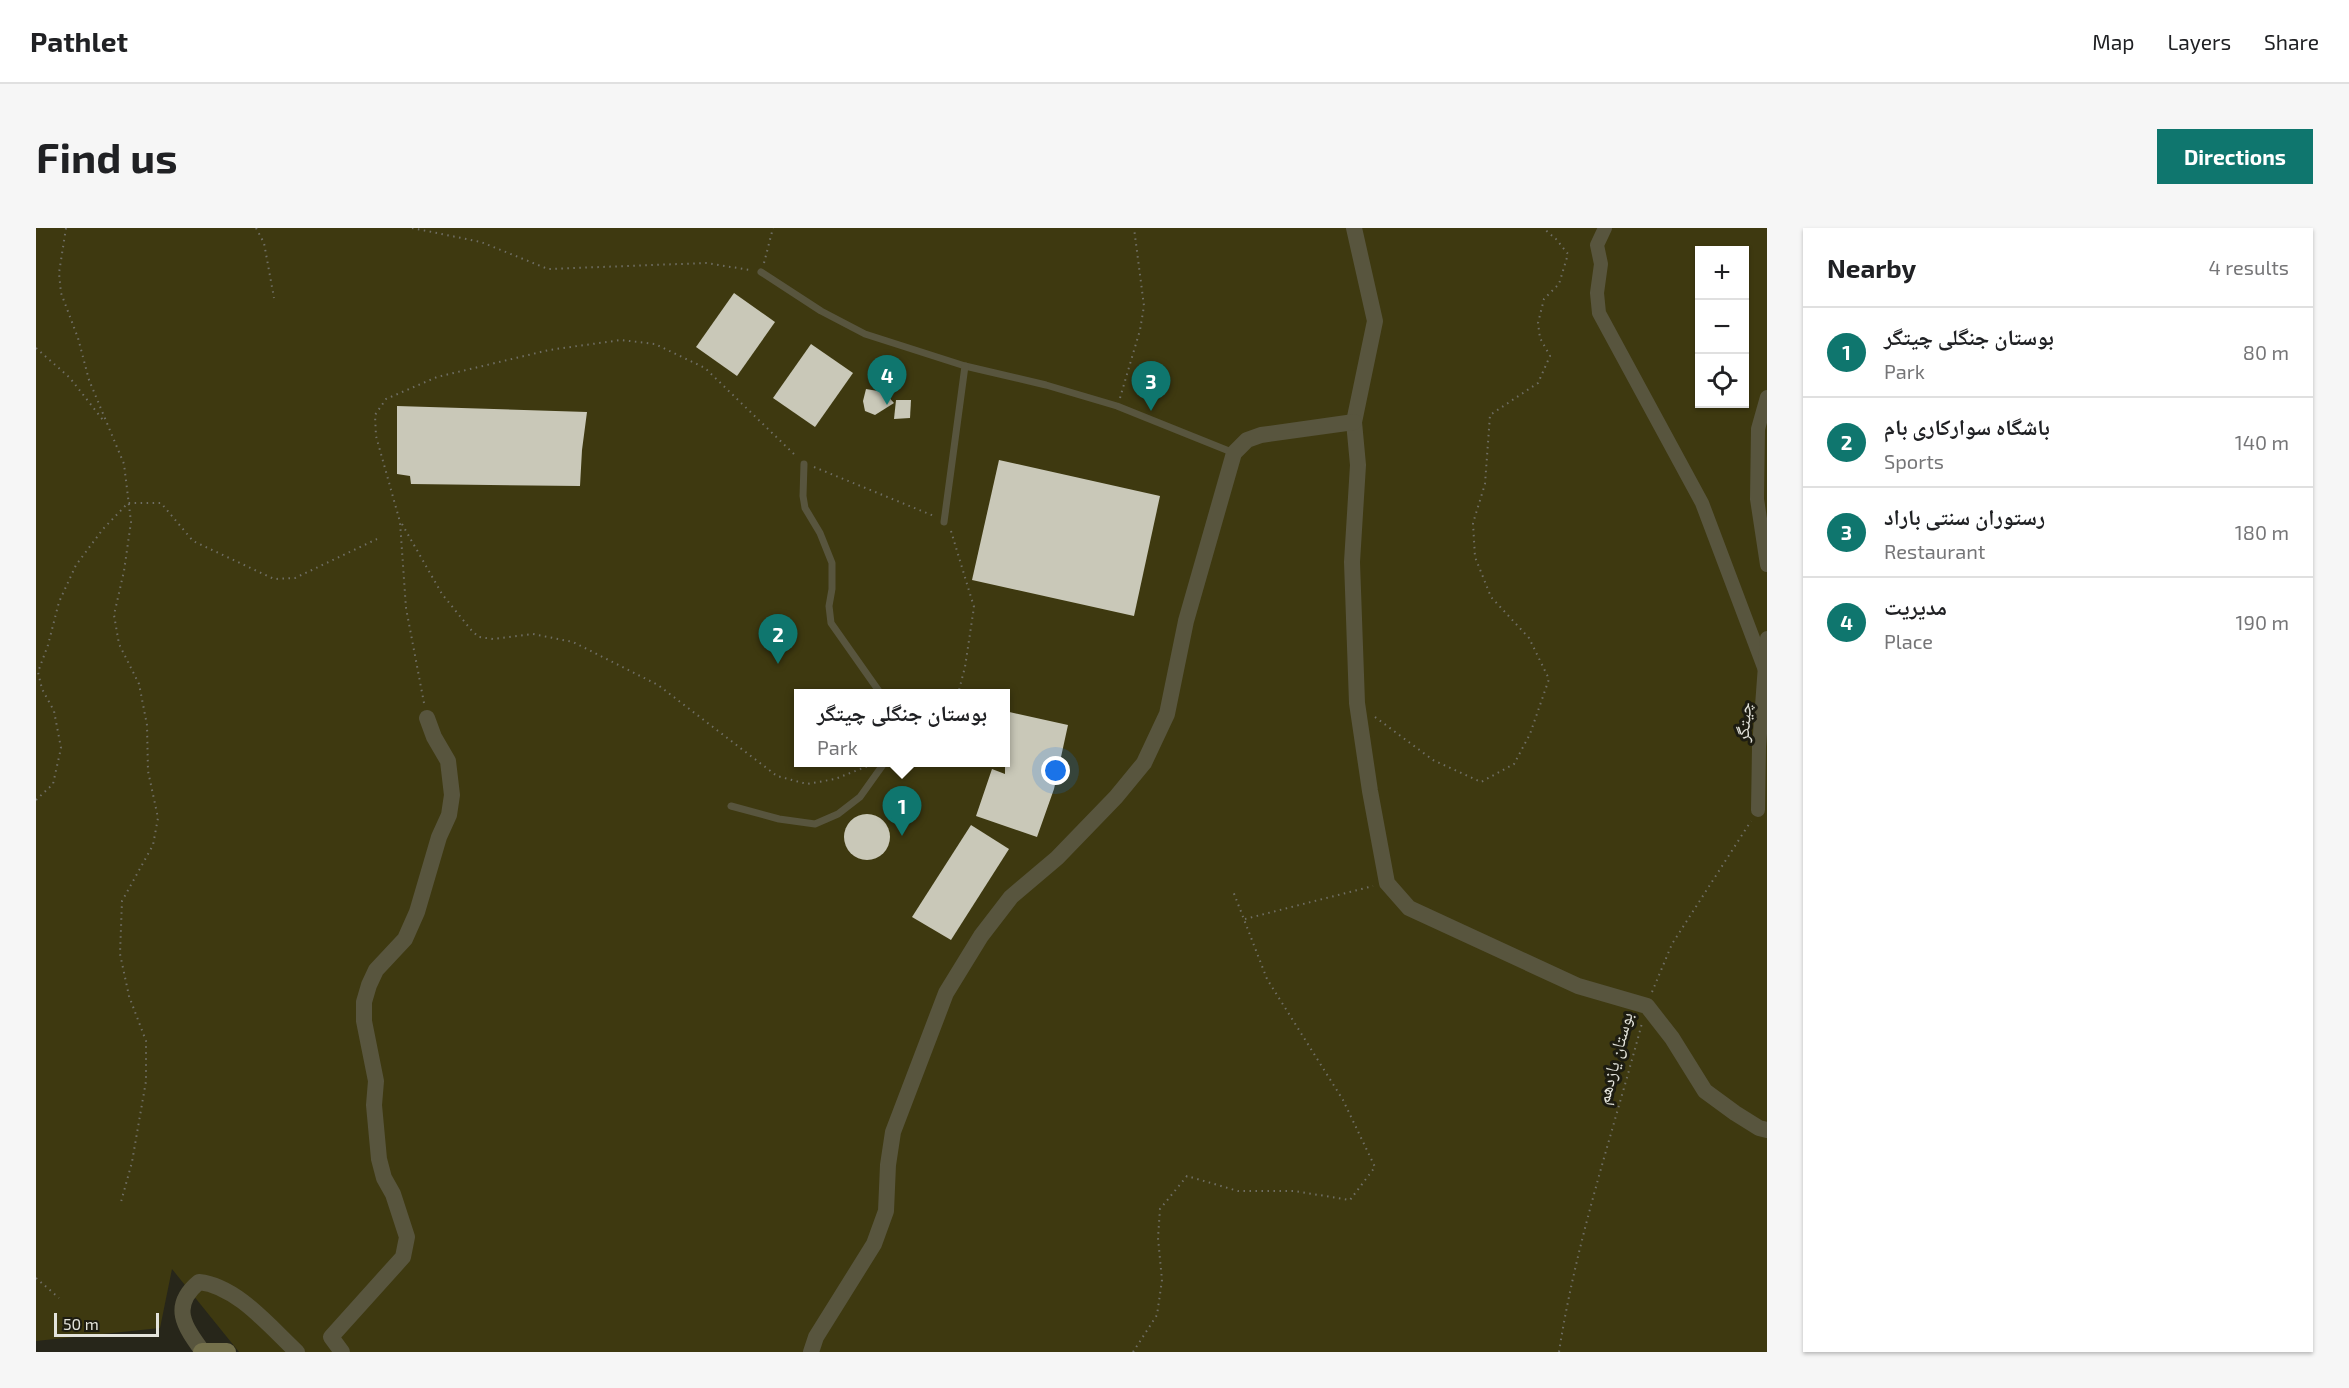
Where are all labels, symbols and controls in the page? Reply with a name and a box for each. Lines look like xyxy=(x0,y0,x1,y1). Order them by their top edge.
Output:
text: Pathlet xyxy=(30,24,128,58)
text: Map xyxy=(2092,29,2134,54)
text: Layers xyxy=(2167,29,2231,54)
text: Share xyxy=(2264,29,2319,54)
button: Directions xyxy=(2157,129,2313,184)
text: Find us xyxy=(36,131,178,181)
map controls xyxy=(1695,246,1749,408)
button: + xyxy=(1695,246,1749,300)
text: Nearby xyxy=(1827,252,1916,283)
text: 4 results xyxy=(2209,255,2289,279)
button: − xyxy=(1695,300,1749,354)
text: بوستان جنگلی چیتگر xyxy=(1884,323,2054,349)
text: 1 xyxy=(1842,340,1851,364)
text: 80 m xyxy=(2243,340,2289,364)
button: locate xyxy=(1695,354,1749,408)
pin: 4 xyxy=(868,356,906,405)
text: Park xyxy=(1884,359,1925,383)
pin: 3 xyxy=(1132,362,1170,411)
text: باشگاه سوارکاری بام xyxy=(1884,413,2050,439)
text: 2 xyxy=(1841,430,1852,454)
text: 140 m xyxy=(2235,430,2289,454)
text: Sports xyxy=(1884,449,1944,473)
text: رستوران سنتی باراد xyxy=(1884,503,2045,529)
text: 3 xyxy=(1841,520,1852,544)
text: 180 m xyxy=(2235,520,2289,544)
text: Restaurant xyxy=(1884,539,1985,563)
text: مدیریت xyxy=(1884,593,1947,619)
text: 4 xyxy=(1840,610,1853,634)
text: 190 m xyxy=(2236,610,2289,634)
pin: 2 xyxy=(758,614,798,664)
text: Place xyxy=(1884,629,1933,653)
popup xyxy=(794,689,1010,767)
text: بوستان جنگلی چیتگر xyxy=(817,699,987,725)
street label: چیتگر xyxy=(1731,701,1756,744)
text: Park xyxy=(817,735,858,759)
your location xyxy=(1041,756,1070,785)
pin: 1 xyxy=(882,786,922,836)
street label: بوستان یازدهم xyxy=(1591,1009,1639,1107)
scale bar xyxy=(54,1310,159,1338)
text: 50 m xyxy=(63,1314,99,1333)

